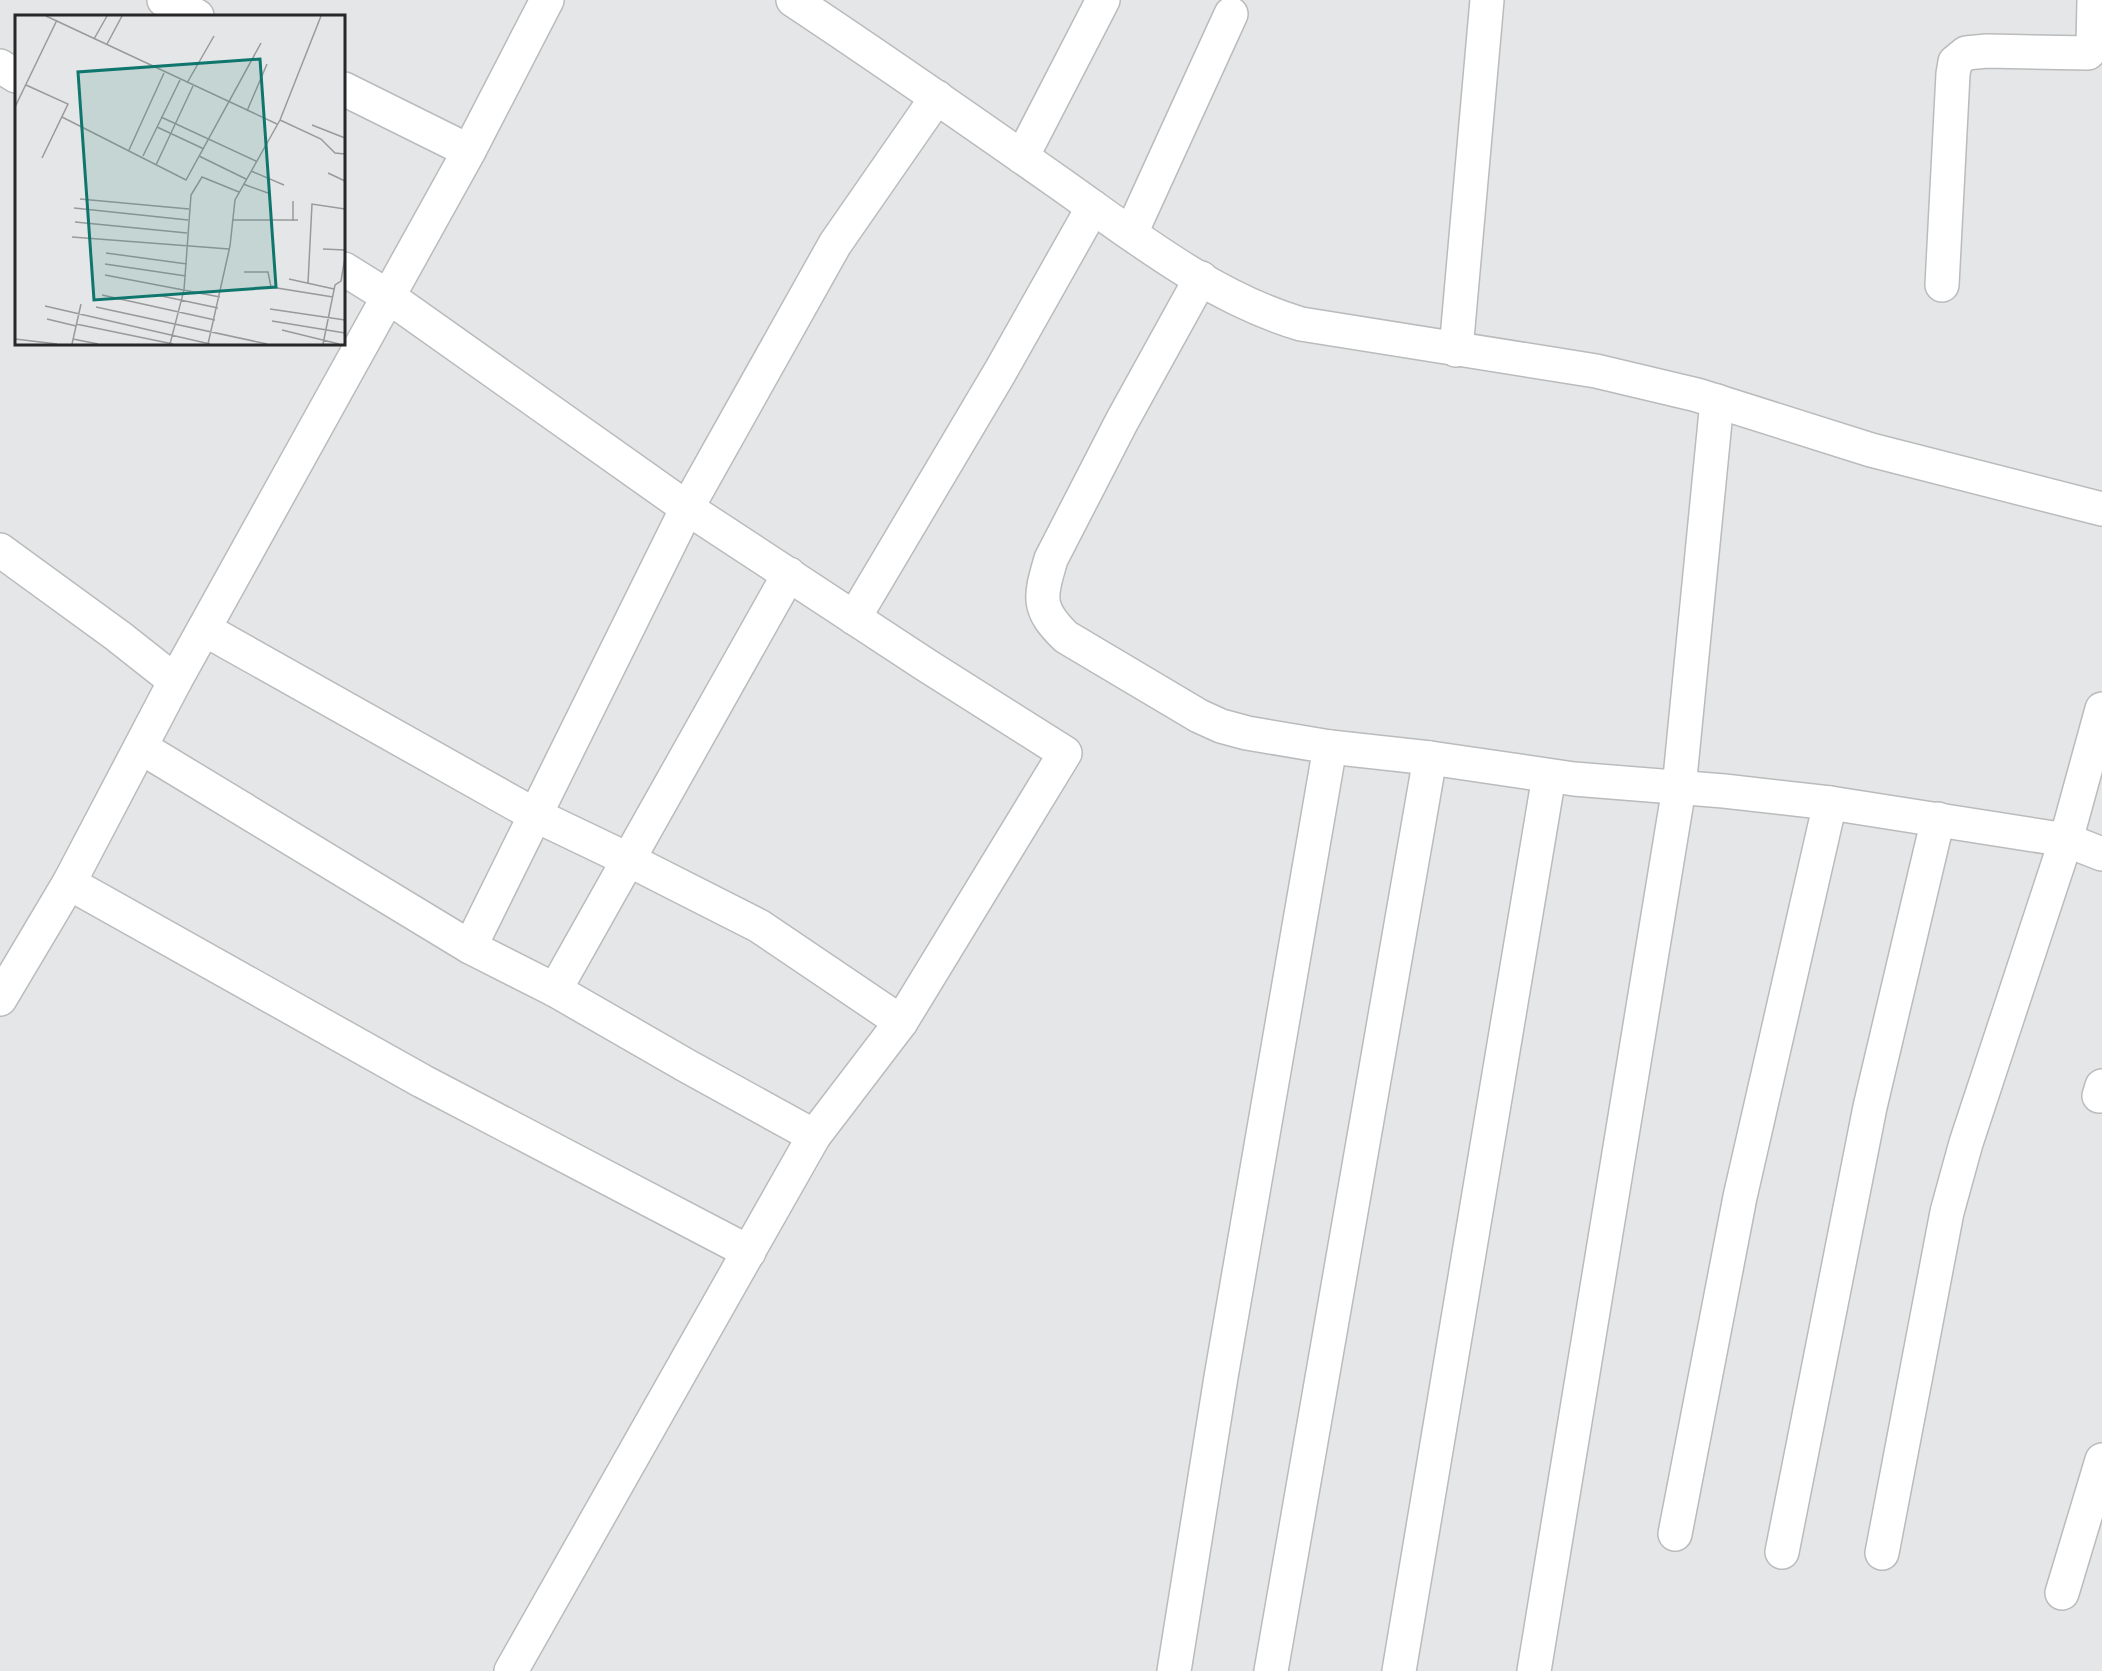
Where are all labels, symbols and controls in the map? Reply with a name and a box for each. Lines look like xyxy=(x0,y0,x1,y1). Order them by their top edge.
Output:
inset map xyxy=(15,15,345,345)

